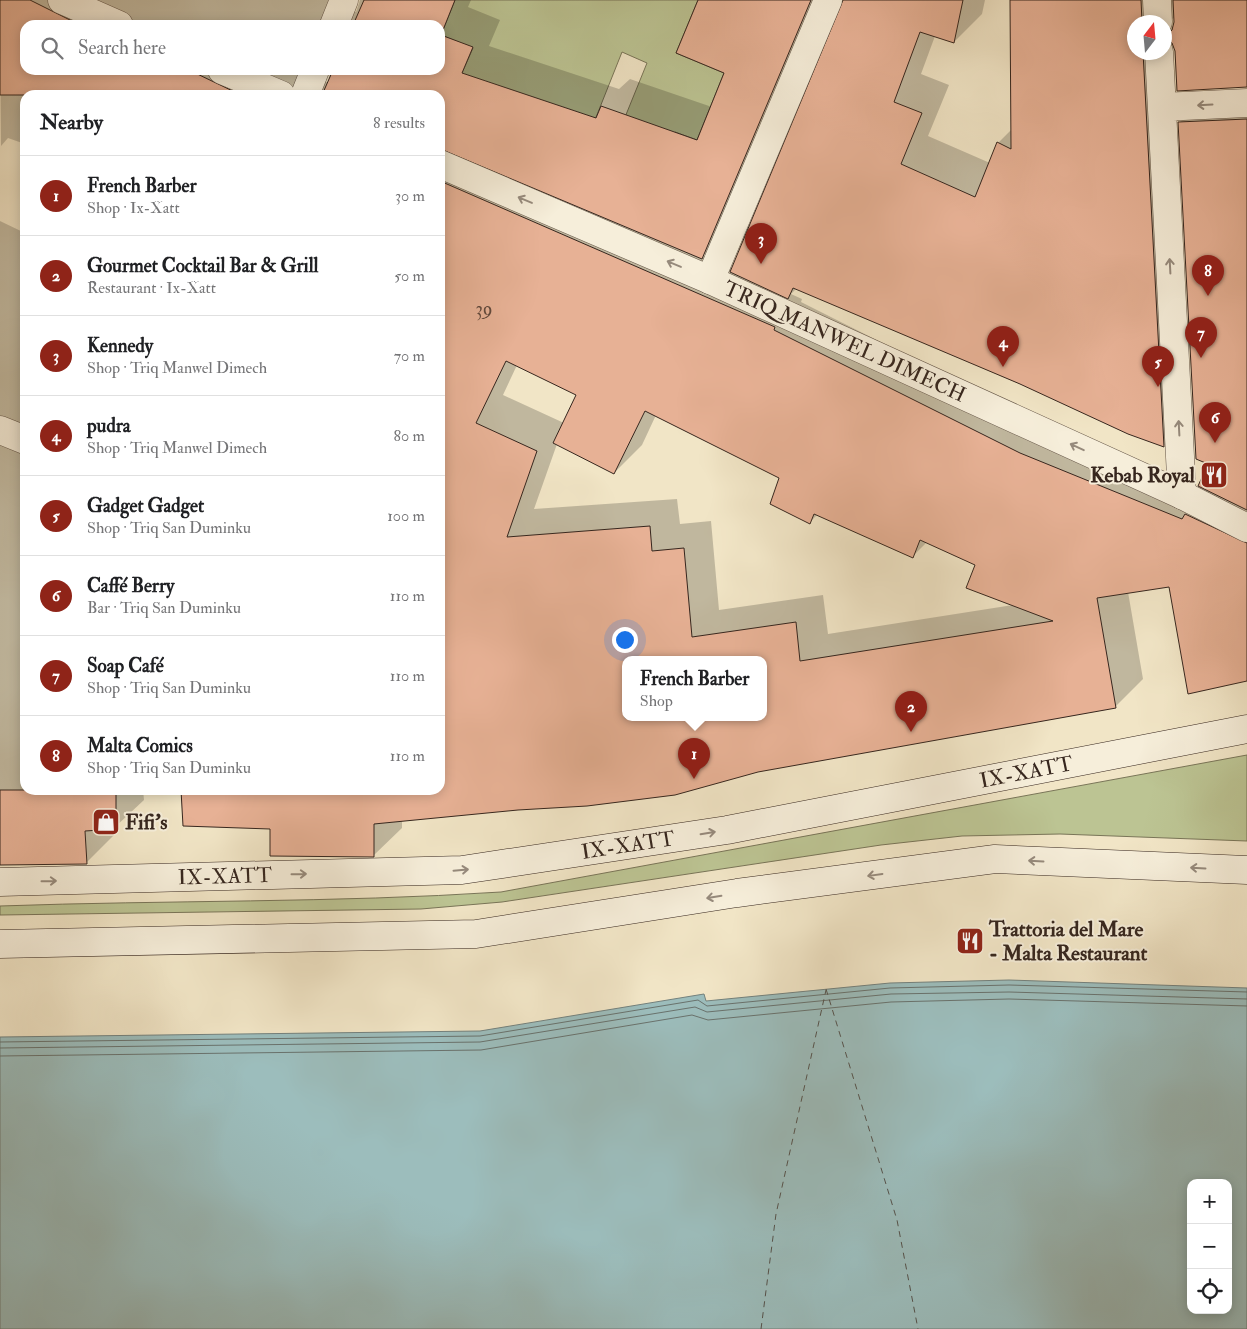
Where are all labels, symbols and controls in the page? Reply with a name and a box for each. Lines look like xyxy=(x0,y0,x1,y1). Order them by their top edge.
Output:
north arrow xyxy=(1127,15,1172,60)
search box xyxy=(20,20,445,75)
icon: search xyxy=(38,34,66,62)
text: Search here xyxy=(78,36,166,60)
one-way arrow xyxy=(1197,100,1213,110)
text: Nearby xyxy=(40,109,103,136)
text: 8 results xyxy=(373,113,425,133)
text: French Barber xyxy=(87,174,196,198)
text: 1 xyxy=(53,186,59,206)
text: 30 m xyxy=(395,186,425,206)
one-way arrow xyxy=(518,194,533,204)
text: Shop · Ix-Xatt xyxy=(87,198,180,218)
pin: 3 xyxy=(745,223,777,264)
text: Gourmet Cocktail Bar & Grill xyxy=(87,254,318,278)
pin: 8 xyxy=(1192,255,1224,296)
one-way arrow xyxy=(1166,258,1175,274)
one-way arrow xyxy=(667,259,682,269)
text: 2 xyxy=(52,266,60,286)
text: 50 m xyxy=(394,266,425,286)
street label: TRIQ MANWEL DIMECH xyxy=(719,275,970,409)
text: Restaurant · Ix-Xatt xyxy=(87,278,216,298)
house number: 39 xyxy=(475,297,493,321)
pin: 7 xyxy=(1185,317,1217,358)
pin: 4 xyxy=(987,326,1019,367)
text: Kennedy xyxy=(87,334,153,358)
text: 3 xyxy=(53,346,59,366)
text: 70 m xyxy=(394,346,425,366)
pin: 5 xyxy=(1142,346,1174,387)
text: Shop · Triq Manwel Dimech xyxy=(87,358,267,378)
pin: 6 xyxy=(1199,402,1231,443)
text: pudra xyxy=(87,414,131,438)
one-way arrow xyxy=(1174,421,1183,437)
text: 4 xyxy=(52,426,60,446)
text: 80 m xyxy=(394,426,425,446)
text: Shop · Triq Manwel Dimech xyxy=(87,438,267,458)
one-way arrow xyxy=(1070,442,1085,451)
restaurant icon: Kebab Royal xyxy=(1199,460,1229,490)
place label: Kebab Royal xyxy=(1090,462,1196,489)
text: Gadget Gadget xyxy=(87,494,204,518)
text: 5 xyxy=(52,506,60,526)
text: 100 m xyxy=(387,506,425,526)
text: Shop · Triq San Duminku xyxy=(87,518,251,538)
text: Caffé Berry xyxy=(87,574,174,598)
text: 6 xyxy=(52,586,60,606)
text: 110 m xyxy=(390,586,425,606)
text: Bar · Triq San Duminku xyxy=(87,598,241,618)
your location xyxy=(612,627,638,653)
text: Soap Café xyxy=(87,654,164,678)
popup xyxy=(622,656,767,721)
text: 7 xyxy=(52,666,60,686)
text: 110 m xyxy=(390,666,425,686)
text: French Barber xyxy=(640,667,749,691)
text: Shop · Triq San Duminku xyxy=(87,678,251,698)
text: Shop xyxy=(640,691,673,711)
pin: 2 xyxy=(895,691,927,732)
text: Malta Comics xyxy=(87,734,193,758)
pin: 1 xyxy=(678,738,710,779)
text: 8 xyxy=(52,746,60,766)
text: 110 m xyxy=(390,746,425,766)
street label: IX-XATT xyxy=(978,750,1076,795)
text: Shop · Triq San Duminku xyxy=(87,758,251,778)
shop icon: Fifi's xyxy=(91,807,121,837)
place label: Fifi's xyxy=(125,809,167,836)
street label: IX-XATT xyxy=(579,825,677,866)
one-way arrow xyxy=(700,827,716,837)
one-way arrow xyxy=(1028,856,1044,865)
street label: IX-XATT xyxy=(178,862,273,891)
one-way arrow xyxy=(1191,863,1207,873)
one-way arrow xyxy=(453,865,469,875)
one-way arrow xyxy=(290,870,306,879)
one-way arrow xyxy=(867,870,883,880)
one-way arrow xyxy=(40,876,56,886)
one-way arrow xyxy=(706,892,722,902)
place label: Trattoria del Mare - Malta Restaurant xyxy=(988,916,1148,967)
restaurant icon: Trattoria del Mare - Malta Restaurant xyxy=(955,926,985,956)
map controls xyxy=(1187,1179,1232,1314)
button: + xyxy=(1187,1179,1232,1224)
button: − xyxy=(1187,1224,1232,1269)
button: locate xyxy=(1187,1269,1232,1314)

